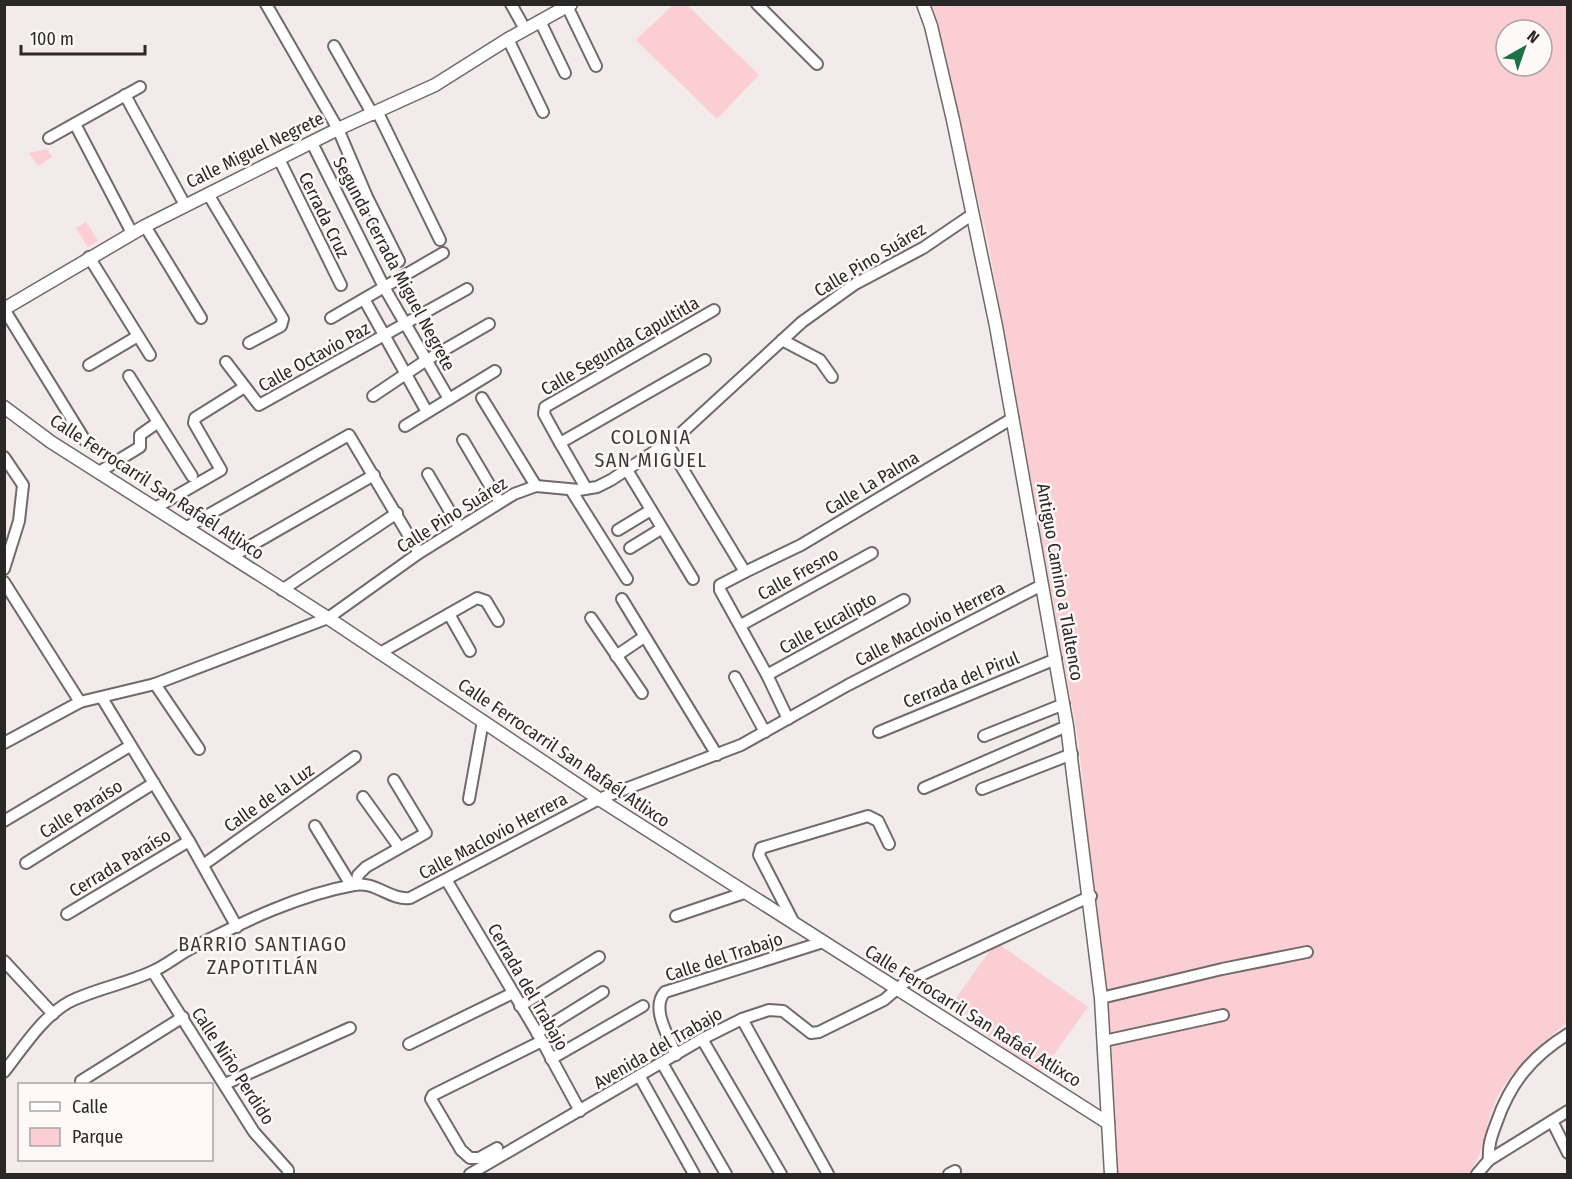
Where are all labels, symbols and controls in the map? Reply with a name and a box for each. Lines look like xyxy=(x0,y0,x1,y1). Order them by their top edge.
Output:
scale bar xyxy=(21,18,146,56)
north arrow xyxy=(1494,18,1554,78)
text: N xyxy=(1524,27,1543,47)
text: 100 m xyxy=(30,28,74,50)
street label: Calle Miguel Negrete xyxy=(183,107,328,193)
street label: Segunda Cerrada Miguel Negrete xyxy=(328,153,460,375)
street label: Cerrada Cruz xyxy=(294,168,354,262)
street label: Calle Pino Suárez xyxy=(810,218,930,302)
street label: Calle Segunda Capultitla xyxy=(537,292,703,400)
street label: Calle Octavio Paz xyxy=(254,317,374,397)
street label: Calle Ferrocarril San Rafaél Atlixco xyxy=(46,409,268,565)
district label: COLONIA SAN MIGUEL xyxy=(594,425,708,472)
street label: Calle La Palma xyxy=(821,446,923,520)
street label: Calle Pino Suárez xyxy=(393,472,511,558)
street label: Antiguo Camino a Tlaltenco xyxy=(1032,481,1088,683)
street label: Calle Fresno xyxy=(754,543,842,605)
street label: Calle Maclovio Herrera xyxy=(851,577,1009,671)
street label: Calle Eucalipto xyxy=(776,587,880,659)
street label: Cerrada del Pirul xyxy=(900,647,1022,713)
street label: Calle Ferrocarril San Rafaél Atlixco xyxy=(454,674,674,832)
street label: Calle de la Luz xyxy=(220,759,318,837)
street label: Calle Paraíso xyxy=(35,775,127,843)
street label: Calle Maclovio Herrera xyxy=(415,787,571,884)
street label: Cerrada Paraíso xyxy=(65,824,175,902)
street label: Cerrada del Trabajo xyxy=(483,920,573,1054)
street label: Calle del Trabajo xyxy=(663,928,785,986)
district label: BARRIO SANTIAGO ZAPOTITLÁN xyxy=(178,932,348,979)
street label: Calle Ferrocarril San Rafaél Atlixco xyxy=(861,940,1085,1092)
street label: Avenida del Trabajo xyxy=(590,1002,726,1094)
street label: Calle Niño Perdido xyxy=(187,1003,279,1129)
legend xyxy=(18,1083,213,1161)
text: Calle xyxy=(72,1096,108,1118)
text: Parque xyxy=(72,1126,123,1148)

